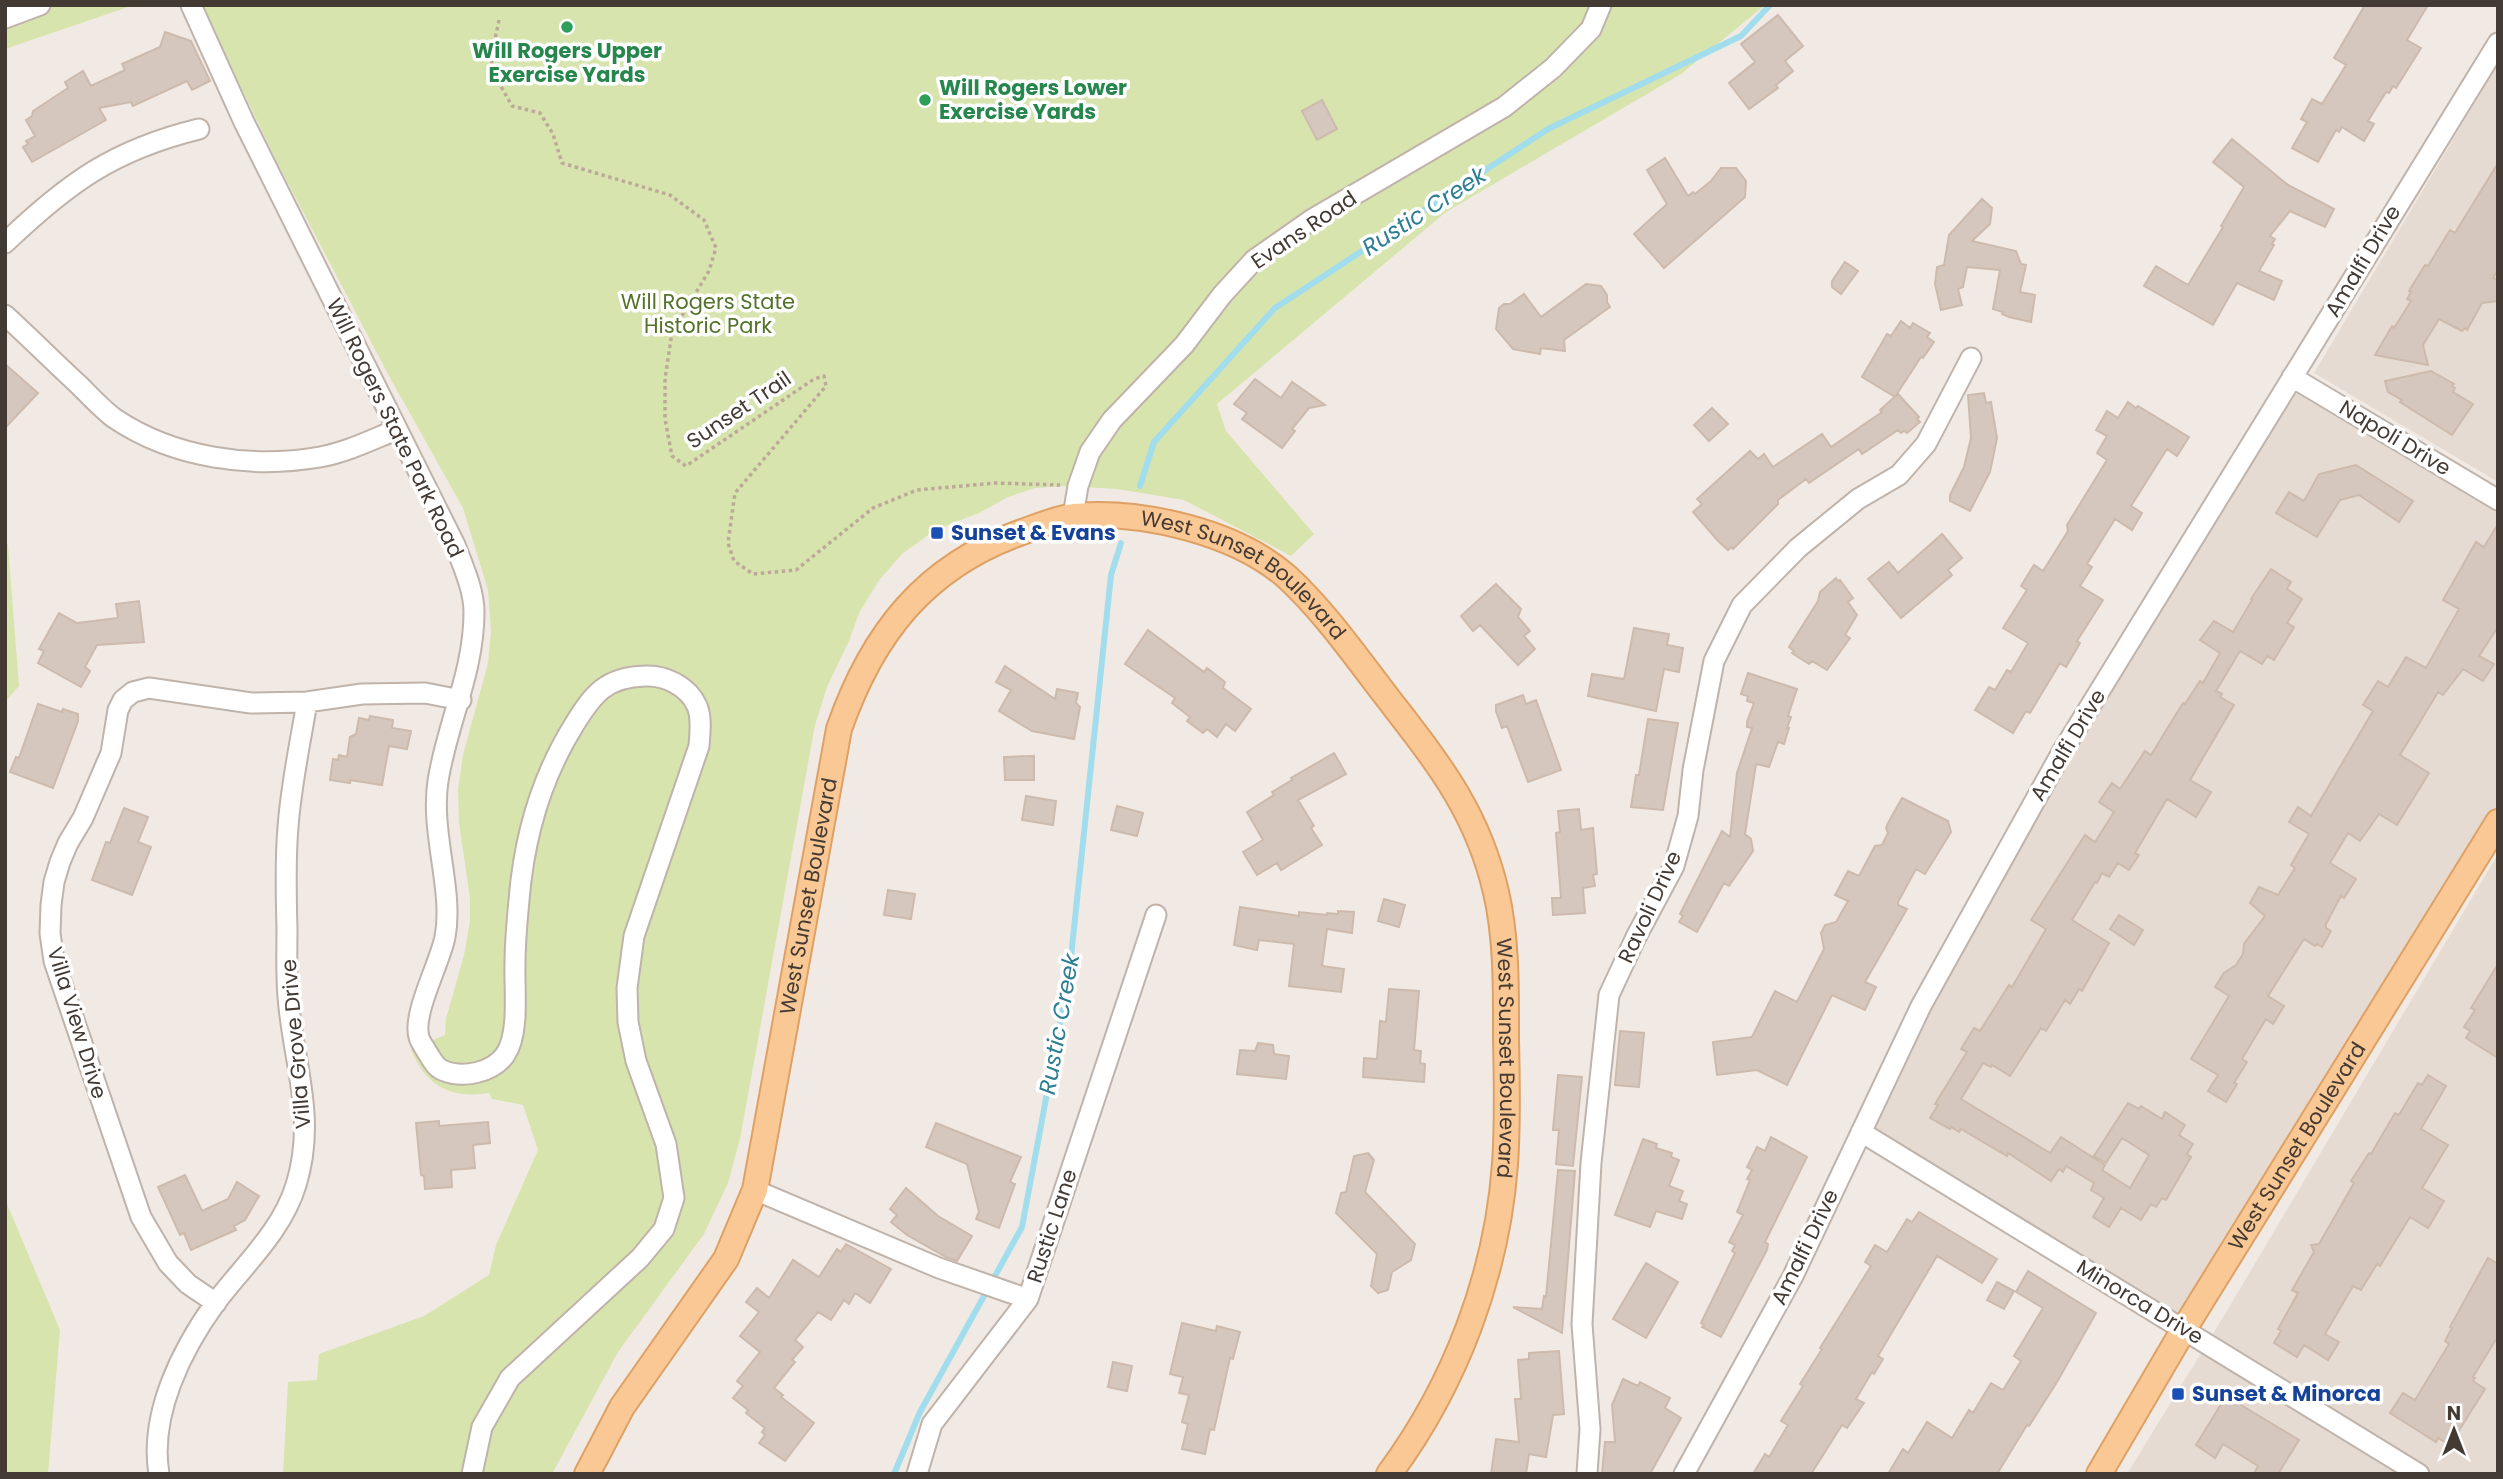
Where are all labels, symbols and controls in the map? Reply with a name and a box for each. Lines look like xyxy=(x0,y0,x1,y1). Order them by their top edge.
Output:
marker: Will Rogers Upper Exercise Yards xyxy=(559,19,575,35)
place label: Will Rogers Upper Exercise Yards xyxy=(472,36,662,89)
place label: Will Rogers Lower Exercise Yards xyxy=(939,73,1127,126)
marker: Will Rogers Lower Exercise Yards xyxy=(917,92,933,108)
water label: Rustic Creek xyxy=(1356,158,1493,263)
street label: Evans Road xyxy=(1245,184,1362,276)
street label: Amalfi Drive xyxy=(2318,199,2407,322)
park label: Will Rogers State Historic Park xyxy=(621,287,795,340)
street label: Will Rogers State Park Road xyxy=(320,293,471,562)
street label: Sunset Trail xyxy=(681,364,797,455)
street label: Napoli Drive xyxy=(2334,393,2456,482)
street label: West Sunset Boulevard xyxy=(1139,503,1353,646)
place label: Sunset & Evans xyxy=(951,518,1116,547)
marker: Sunset & Evans xyxy=(929,525,945,541)
street label: Amalfi Drive xyxy=(2023,683,2112,806)
street label: West Sunset Boulevard xyxy=(772,775,844,1017)
street label: Ravoli Drive xyxy=(1611,846,1688,968)
street label: West Sunset Boulevard xyxy=(1489,937,1522,1179)
street label: Villa View Drive xyxy=(41,943,114,1102)
water label: Rustic Creek xyxy=(1031,950,1087,1097)
street label: Villa Grove Drive xyxy=(274,958,317,1130)
street label: West Sunset Boulevard xyxy=(2221,1036,2372,1256)
street label: Rustic Lane xyxy=(1019,1165,1084,1286)
street label: Amalfi Drive xyxy=(1764,1184,1845,1310)
street label: Minorca Drive xyxy=(2071,1252,2209,1351)
place label: Sunset & Minorca xyxy=(2192,1379,2381,1408)
marker: Sunset & Minorca xyxy=(2170,1386,2186,1402)
north arrow xyxy=(2419,1395,2489,1465)
text: N xyxy=(2447,1400,2461,1427)

